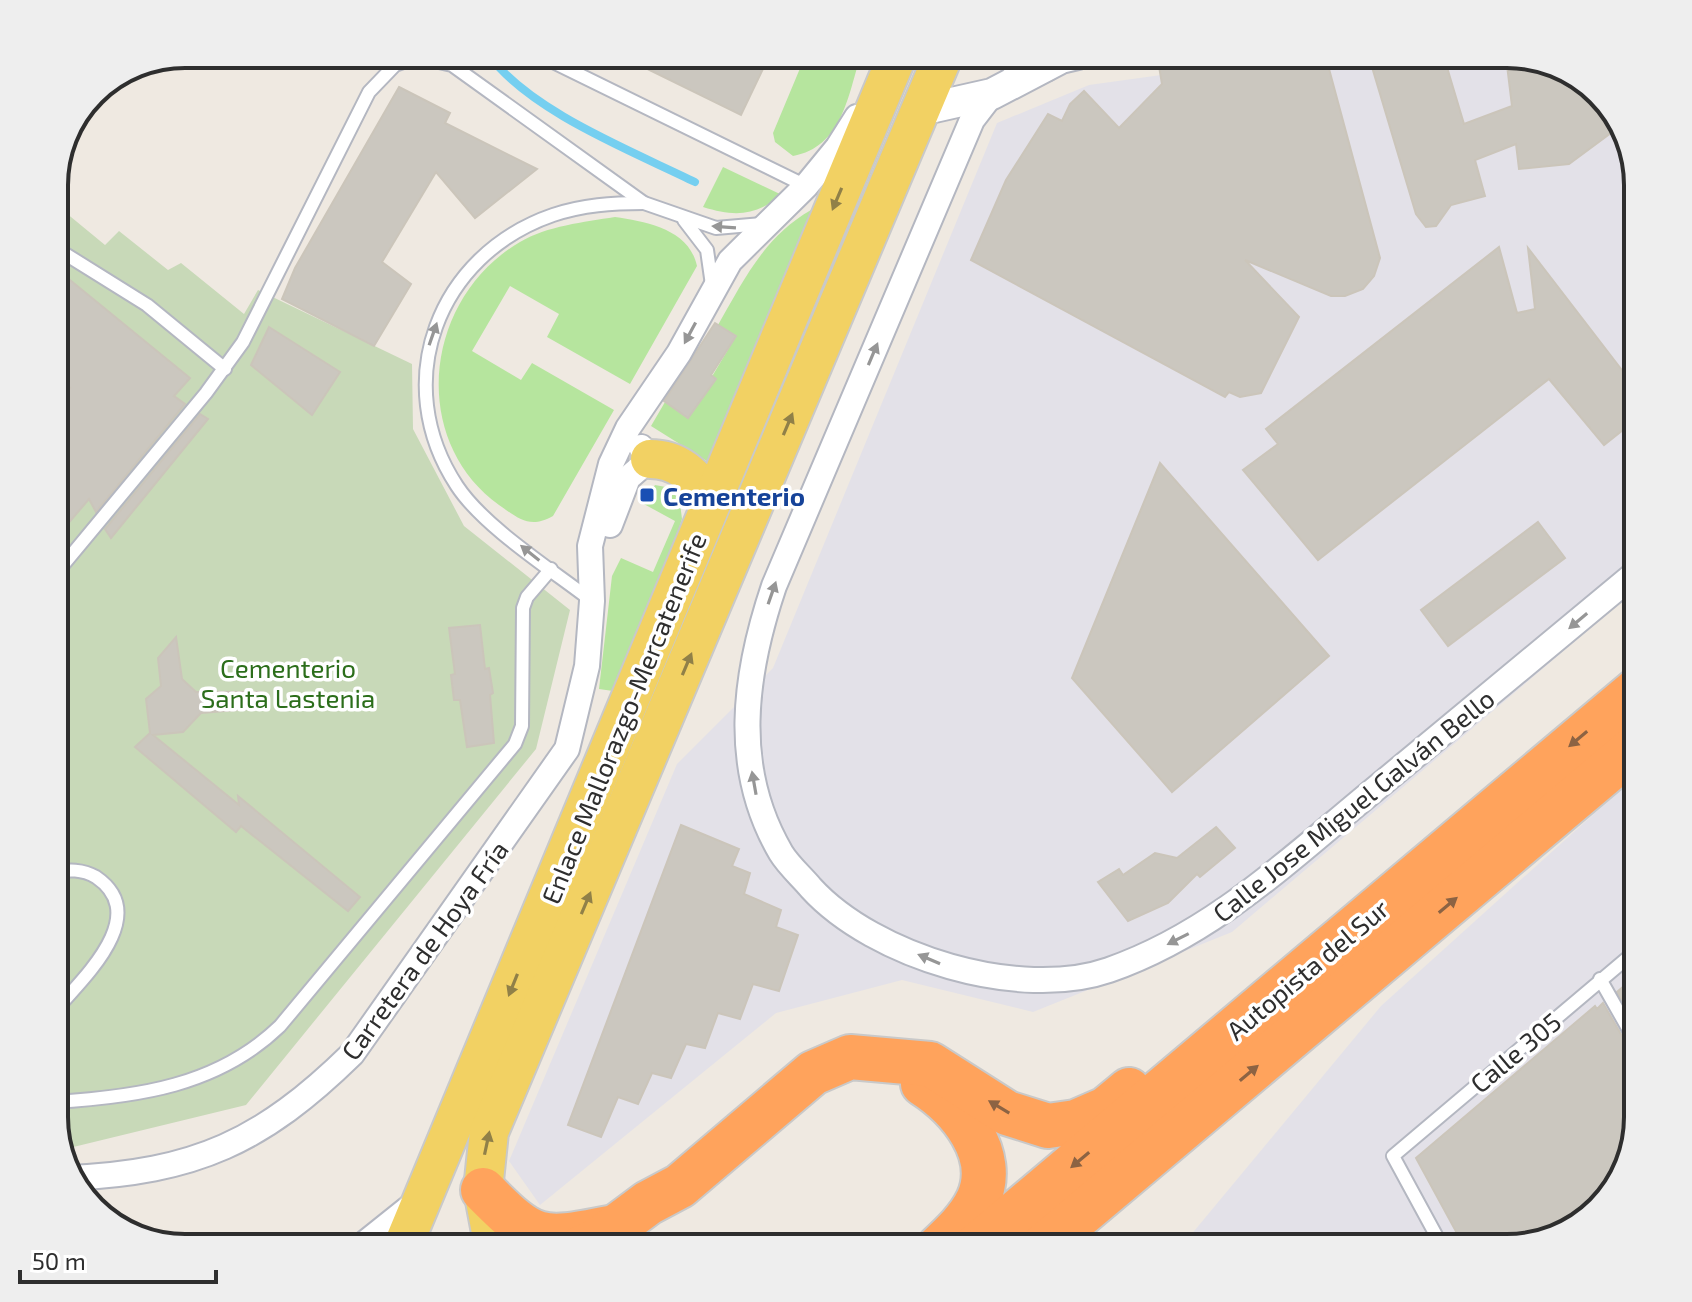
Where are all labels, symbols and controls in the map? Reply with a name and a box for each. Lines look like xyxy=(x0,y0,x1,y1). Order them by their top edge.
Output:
one-way arrow xyxy=(831,187,844,211)
one-way arrow xyxy=(712,220,737,233)
one-way arrow xyxy=(683,321,696,344)
one-way arrow xyxy=(428,322,440,346)
one-way arrow xyxy=(866,342,879,366)
one-way arrow xyxy=(781,412,794,436)
place label: Cementerio xyxy=(663,480,805,511)
marker: Cementerio xyxy=(638,486,656,504)
street label: Enlace Mallorazgo-Mercatenerife xyxy=(534,528,712,908)
one-way arrow xyxy=(520,545,540,562)
one-way arrow xyxy=(766,581,778,605)
one-way arrow xyxy=(1568,612,1588,629)
park label: Cementerio Santa Lastenia xyxy=(201,652,375,713)
one-way arrow xyxy=(680,652,693,676)
street label: Calle Jose Miguel Galván Bello xyxy=(1206,682,1500,928)
one-way arrow xyxy=(1569,730,1589,747)
one-way arrow xyxy=(747,771,760,796)
street label: Carretera de Hoya Fría xyxy=(334,834,514,1066)
one-way arrow xyxy=(579,891,592,915)
street label: Autopista del Sur xyxy=(1220,892,1394,1046)
one-way arrow xyxy=(1438,897,1458,914)
one-way arrow xyxy=(1167,933,1190,946)
one-way arrow xyxy=(917,953,940,966)
one-way arrow xyxy=(506,973,519,997)
street label: Calle 305 xyxy=(1464,1005,1566,1099)
one-way arrow xyxy=(1239,1065,1259,1082)
one-way arrow xyxy=(988,1100,1010,1114)
one-way arrow xyxy=(481,1131,494,1156)
one-way arrow xyxy=(1070,1151,1090,1168)
scale bar xyxy=(20,1234,216,1284)
text: 50 m xyxy=(32,1246,86,1275)

